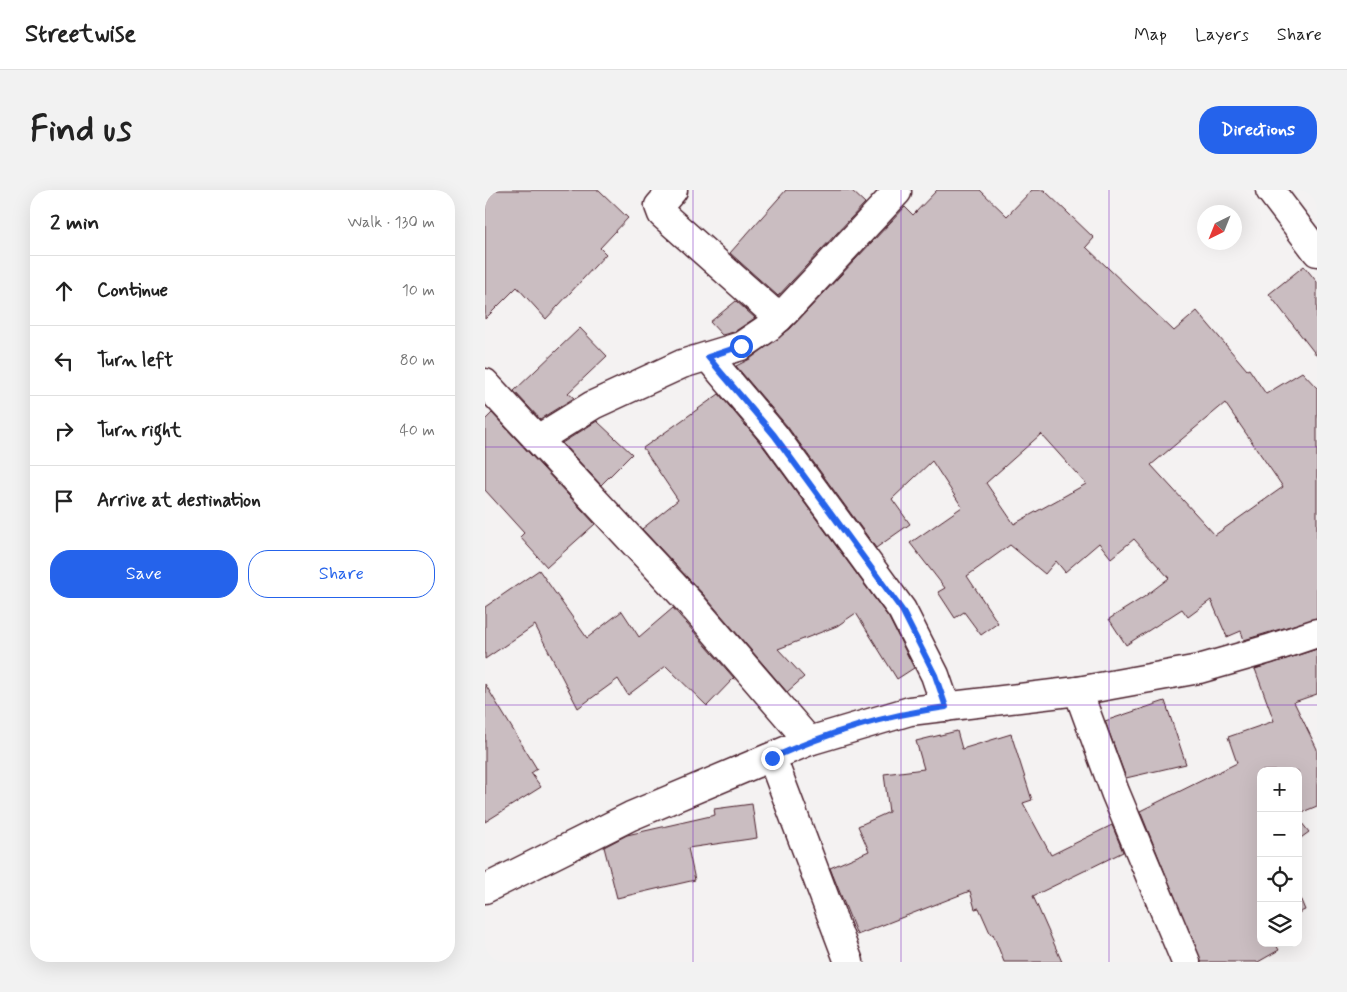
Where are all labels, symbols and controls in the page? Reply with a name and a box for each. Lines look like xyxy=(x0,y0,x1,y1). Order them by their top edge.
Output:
text: Streetwise xyxy=(25,19,136,50)
text: Map xyxy=(1134,23,1167,47)
text: Layers xyxy=(1195,23,1249,47)
text: Share xyxy=(1277,23,1322,47)
button: Directions xyxy=(1199,106,1317,154)
text: Find us xyxy=(30,107,132,153)
north arrow xyxy=(1197,205,1242,250)
text: 2 min xyxy=(50,209,99,237)
text: Walk · 130 m xyxy=(348,212,435,233)
icon: ahead xyxy=(50,277,78,305)
text: Continue xyxy=(97,278,168,303)
text: 10 m xyxy=(402,280,435,301)
route start xyxy=(730,335,753,358)
icon: left xyxy=(50,347,78,375)
text: Turn left xyxy=(97,348,173,373)
text: 80 m xyxy=(400,350,435,371)
icon: right xyxy=(50,417,78,445)
text: Turn right xyxy=(97,418,181,443)
text: 40 m xyxy=(399,420,435,441)
icon: arrive xyxy=(50,487,78,515)
text: Arrive at destination xyxy=(97,488,261,513)
button: Save xyxy=(50,550,238,598)
button: Share xyxy=(248,550,435,598)
route end xyxy=(761,747,784,770)
map controls xyxy=(1257,767,1302,947)
button: + xyxy=(1257,767,1302,812)
button: − xyxy=(1257,812,1302,857)
button: locate xyxy=(1257,857,1302,902)
button: layers xyxy=(1257,902,1302,947)

